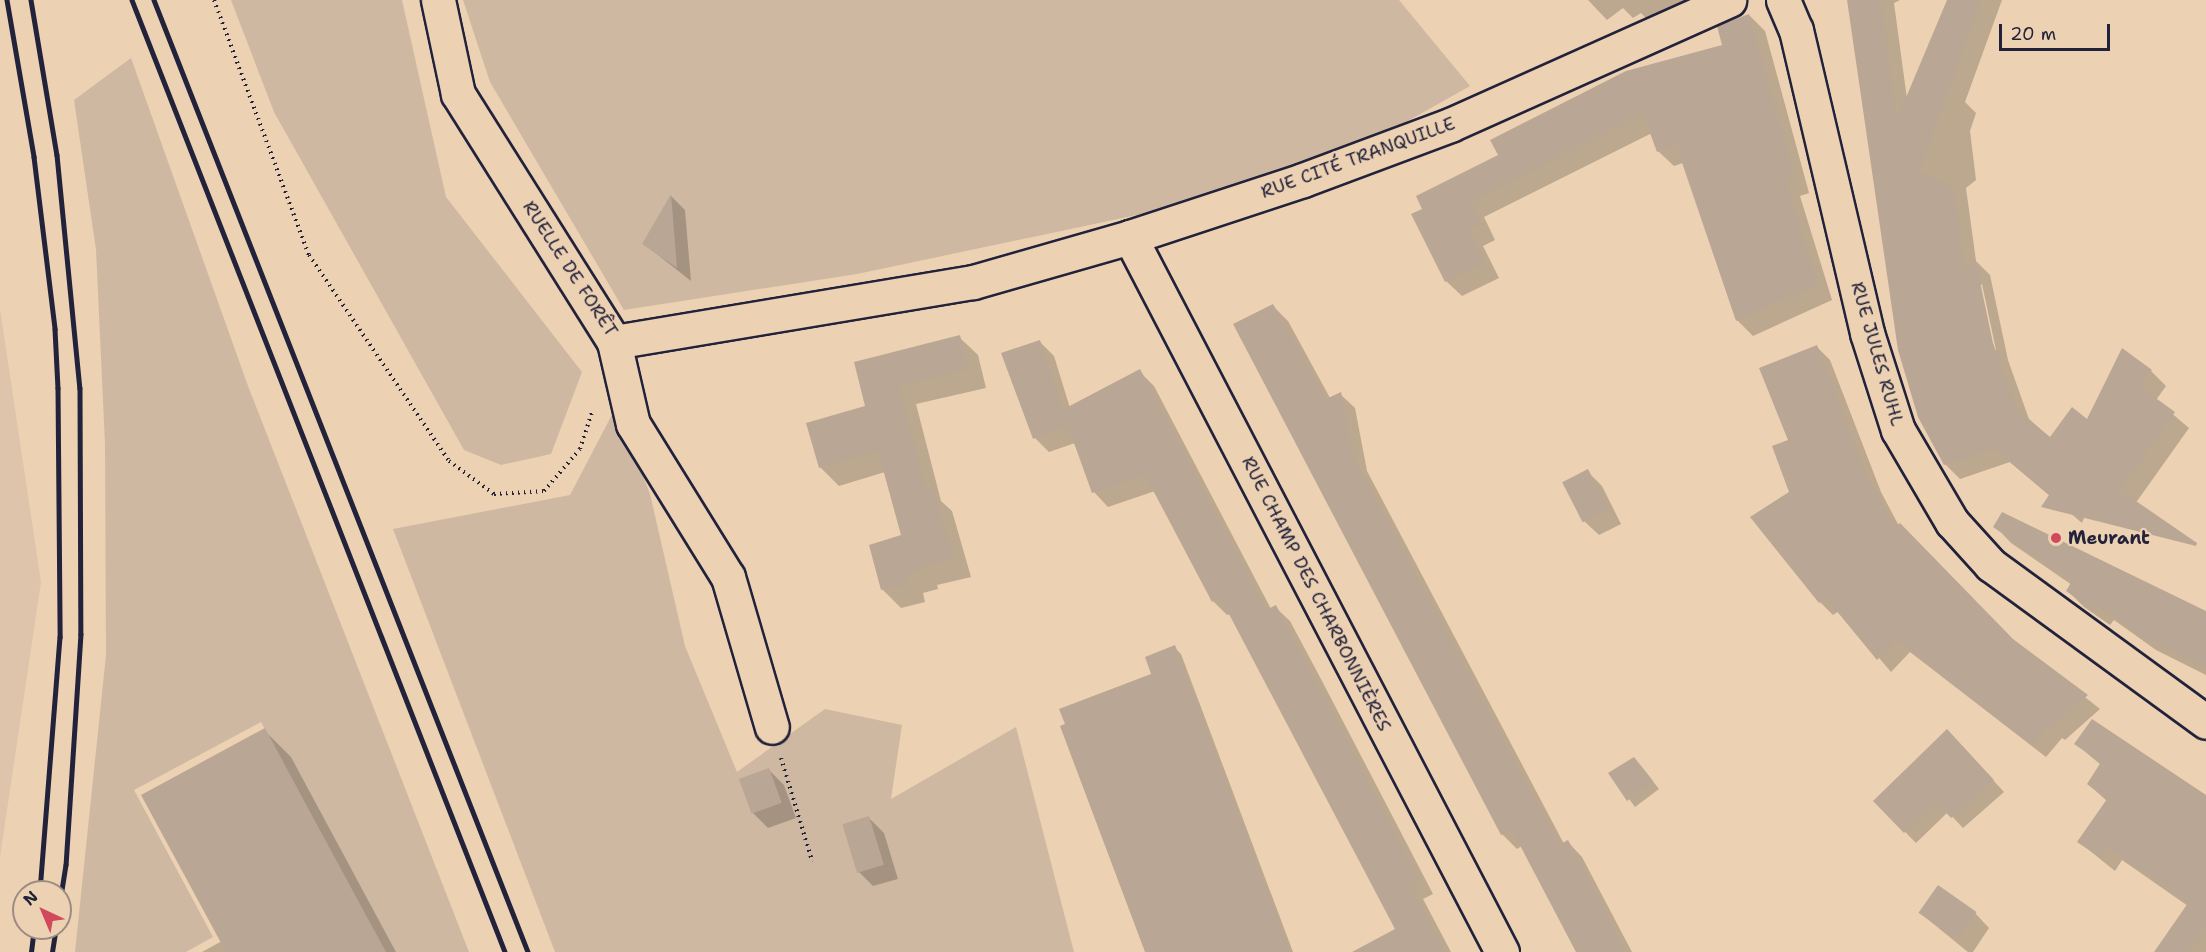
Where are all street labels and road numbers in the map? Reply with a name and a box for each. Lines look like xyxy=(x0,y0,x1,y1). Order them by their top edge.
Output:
street label: RUE CITÉ TRANQUILLE xyxy=(1258,113,1458,203)
street label: RUELLE DE FORÊT xyxy=(518,197,622,341)
street label: RUE JULES RUHL xyxy=(1846,279,1908,429)
street label: RUE CHAMP DES CHARBONNIÈRES xyxy=(1237,453,1395,735)

